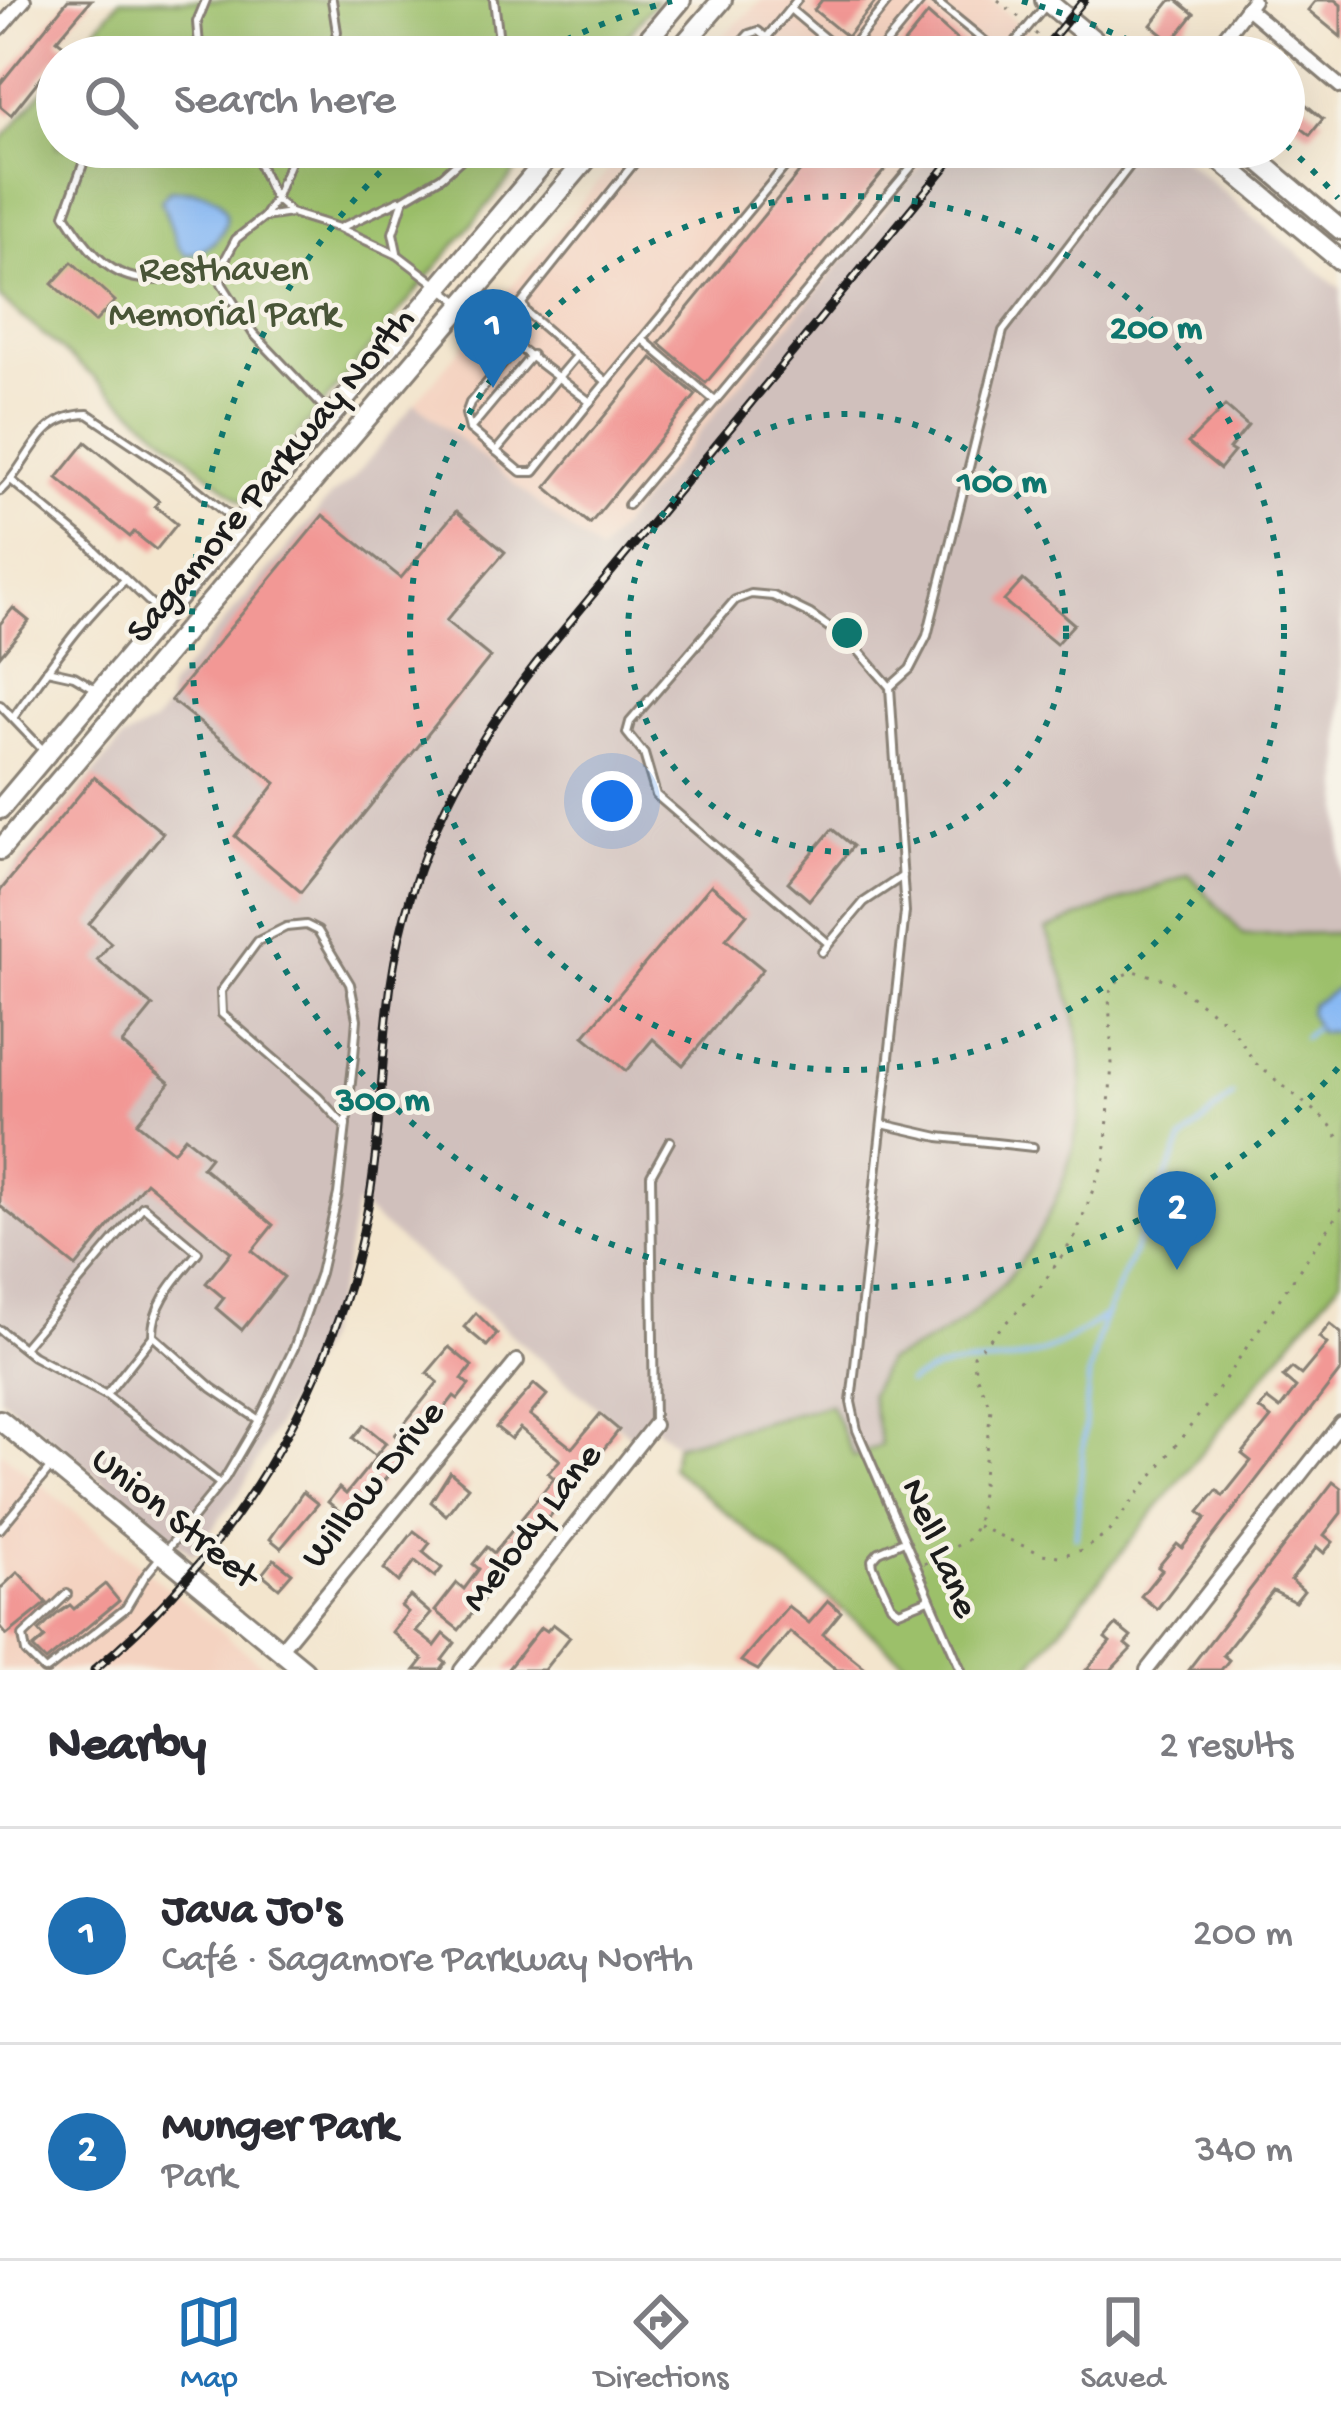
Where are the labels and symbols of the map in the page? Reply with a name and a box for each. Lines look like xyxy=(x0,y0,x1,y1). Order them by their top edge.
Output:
park label: Resthaven Memorial Park xyxy=(108,249,343,340)
pin: 1 xyxy=(454,289,532,388)
street label: Sagamore Parkway North xyxy=(119,299,427,655)
text: 200 m xyxy=(1110,309,1203,352)
text: 100 m xyxy=(955,463,1047,506)
centre of rings xyxy=(826,612,868,654)
your location xyxy=(582,771,642,831)
text: 300 m xyxy=(335,1081,430,1124)
pin: 2 xyxy=(1138,1171,1216,1270)
street label: Willow Drive xyxy=(293,1392,457,1580)
street label: Melody Lane xyxy=(454,1435,615,1623)
street label: Union Street xyxy=(80,1439,268,1603)
street label: Nell Lane xyxy=(887,1473,987,1626)

